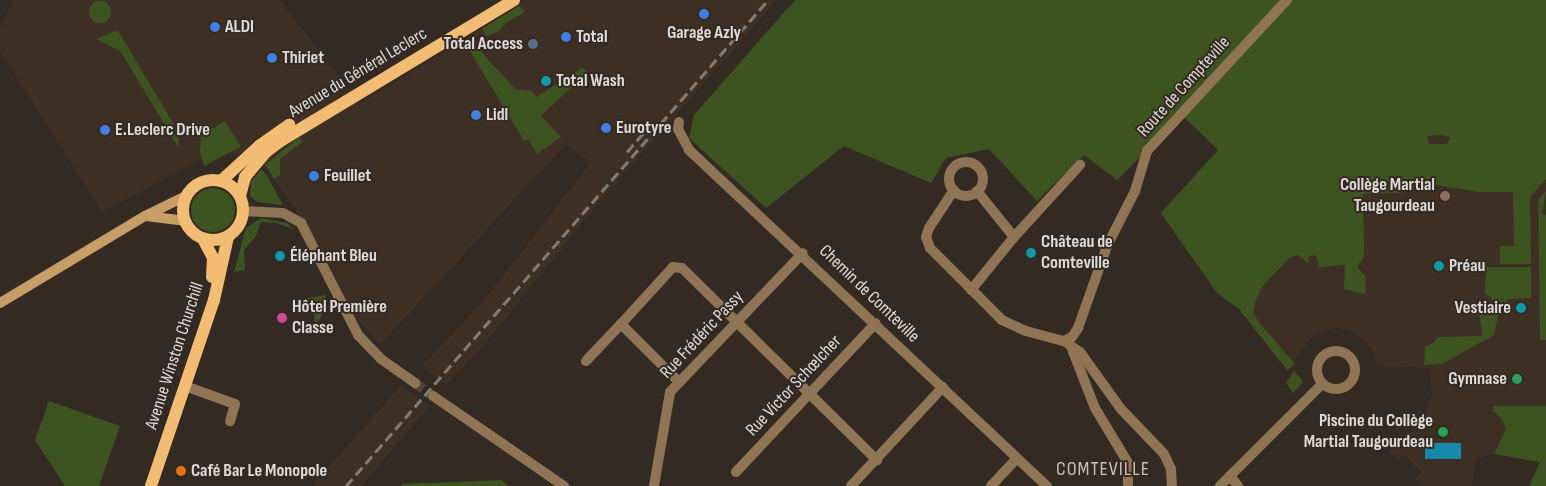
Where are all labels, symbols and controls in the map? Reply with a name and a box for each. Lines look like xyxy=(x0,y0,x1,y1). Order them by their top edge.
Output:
marker: Garage Azly xyxy=(698,8,710,20)
place label: ALDI xyxy=(225,16,254,38)
marker: ALDI xyxy=(209,21,221,33)
place label: Garage Azly xyxy=(667,22,741,44)
street label: Avenue du Général Leclerc xyxy=(285,23,431,123)
place label: Total xyxy=(576,26,608,48)
marker: Total xyxy=(560,31,572,43)
street label: Route de Compteville xyxy=(1133,32,1235,142)
place label: Total Access xyxy=(443,33,523,55)
marker: Total Access xyxy=(527,38,539,50)
place label: Thiriet xyxy=(282,47,324,69)
marker: Thiriet xyxy=(266,52,278,64)
place label: Total Wash xyxy=(556,70,625,92)
marker: Total Wash xyxy=(540,75,552,87)
place label: Lidl xyxy=(486,104,508,126)
marker: Lidl xyxy=(470,109,482,121)
place label: Eurotyre xyxy=(616,117,672,139)
place label: E.Leclerc Drive xyxy=(115,119,210,141)
marker: Eurotyre xyxy=(600,122,612,134)
marker: E.Leclerc Drive xyxy=(99,124,111,136)
place label: Feuillet xyxy=(324,165,371,187)
marker: Feuillet xyxy=(308,170,320,182)
place label: Collège Martial Taugourdeau xyxy=(1340,175,1435,218)
marker: Collège Martial Taugourdeau xyxy=(1439,190,1451,202)
place label: Château de Comteville xyxy=(1041,232,1113,274)
street label: Chemin de Comteville xyxy=(814,241,924,347)
place label: Éléphant Bleu xyxy=(290,245,377,267)
marker: Château de Comteville xyxy=(1025,247,1037,259)
marker: Éléphant Bleu xyxy=(274,250,286,262)
place label: Préau xyxy=(1449,255,1485,277)
marker: Préau xyxy=(1433,260,1445,272)
street label: Avenue Winston Churchill xyxy=(141,280,209,432)
street label: Rue Frédéric Passy xyxy=(656,287,748,383)
place label: Hôtel Première Classe xyxy=(292,297,387,340)
place label: Vestiaire xyxy=(1455,297,1511,319)
marker: Vestiaire xyxy=(1515,302,1527,314)
marker: Hôtel Première Classe xyxy=(276,312,288,324)
street label: Rue Victor Schœlcher xyxy=(742,331,846,441)
place label: Gymnase xyxy=(1448,368,1507,390)
marker: Gymnase xyxy=(1511,373,1523,385)
place label: Piscine du Collège Martial Taugourdeau xyxy=(1304,411,1433,454)
marker: Piscine du Collège Martial Taugourdeau xyxy=(1437,426,1449,438)
district label: COMTEVILLE xyxy=(1055,457,1151,481)
place label: Café Bar Le Monopole xyxy=(191,460,327,482)
marker: Café Bar Le Monopole xyxy=(175,465,187,477)

